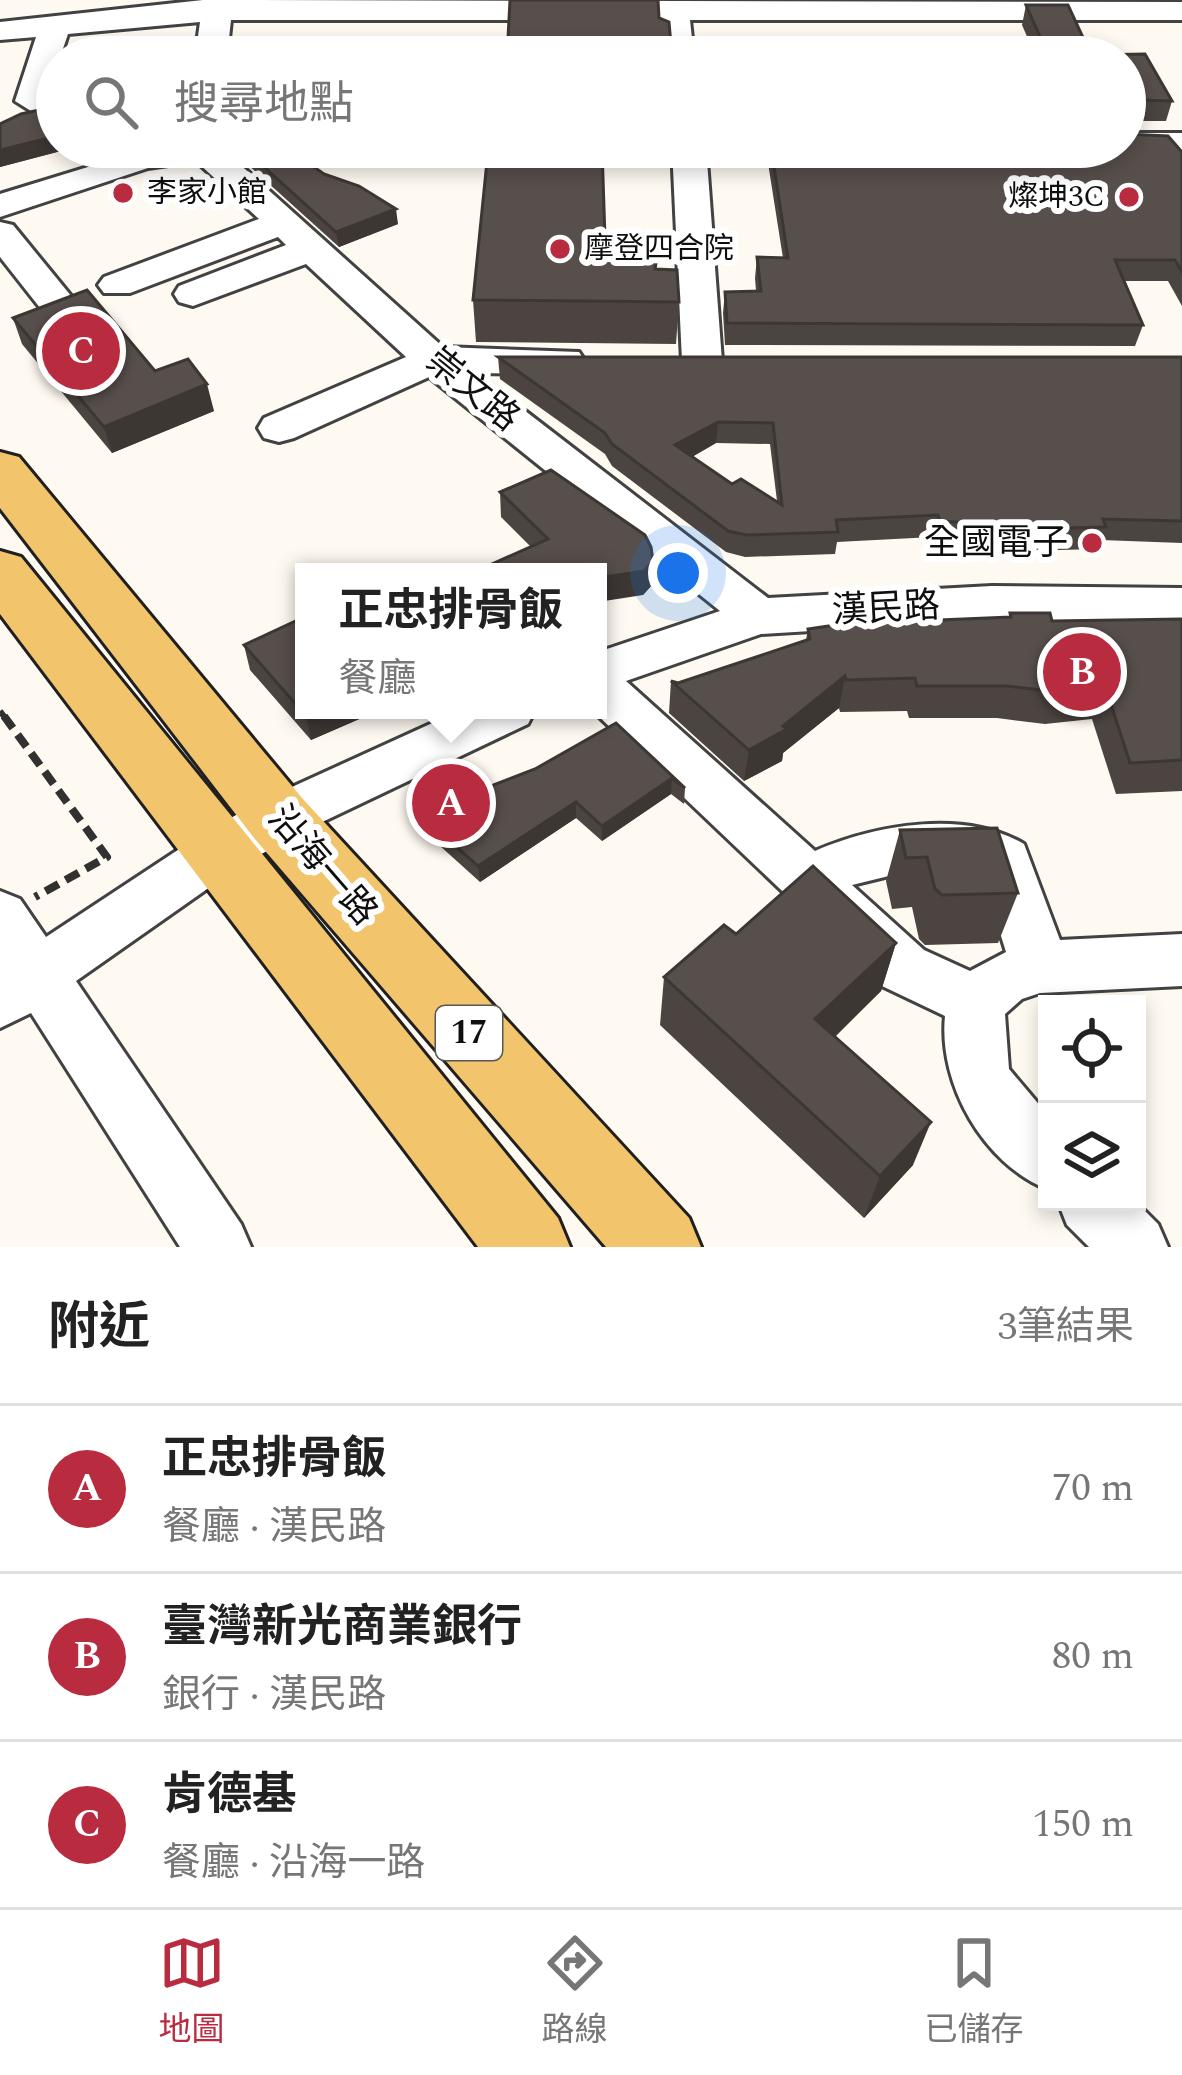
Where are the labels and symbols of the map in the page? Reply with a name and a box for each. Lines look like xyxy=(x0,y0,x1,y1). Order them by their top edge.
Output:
place label: 李家小館 xyxy=(147,170,267,216)
place label: 燦坤3C xyxy=(1008,174,1105,220)
marker: 李家小館 xyxy=(110,180,136,206)
marker: 燦坤3C xyxy=(1116,184,1142,210)
place label: 摩登四合院 xyxy=(584,226,734,272)
marker: 摩登四合院 xyxy=(547,236,573,262)
pin: C xyxy=(42,306,120,396)
street label: 崇文路 xyxy=(413,335,531,445)
place label: 全國電子 xyxy=(924,516,1068,571)
marker: 全國電子 xyxy=(1079,530,1105,556)
your location xyxy=(648,543,708,603)
street label: 漢民路 xyxy=(831,579,941,639)
pin: B xyxy=(1043,627,1121,717)
pin: A xyxy=(412,758,490,848)
street label: 沿海一路 xyxy=(254,794,390,938)
road number: 17 xyxy=(436,1006,502,1060)

